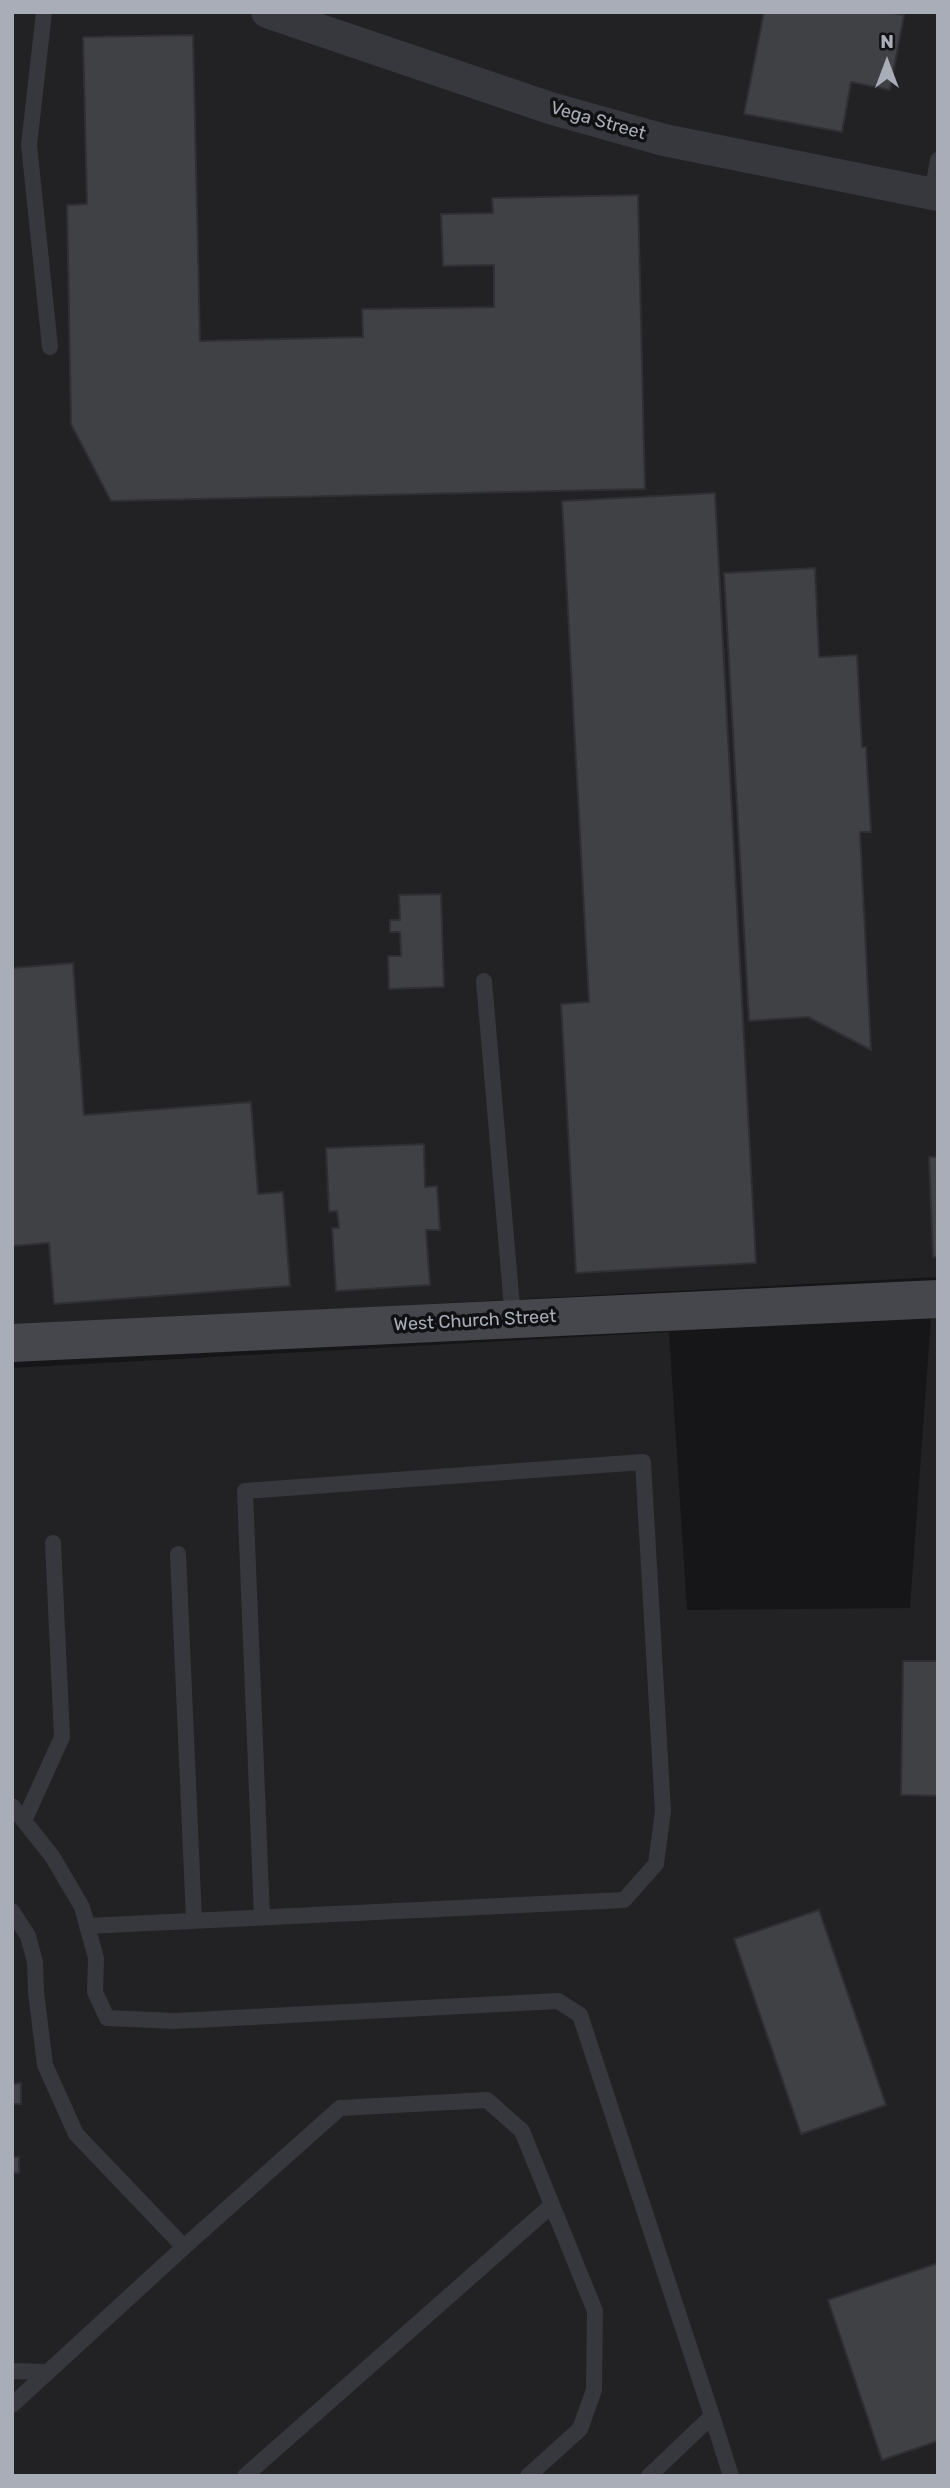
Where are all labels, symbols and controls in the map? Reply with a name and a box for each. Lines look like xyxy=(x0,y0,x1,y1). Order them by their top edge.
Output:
north arrow xyxy=(852,28,922,98)
text: N xyxy=(880,30,894,53)
street label: Vega Street xyxy=(548,97,648,145)
street label: West Church Street xyxy=(393,1306,557,1336)

